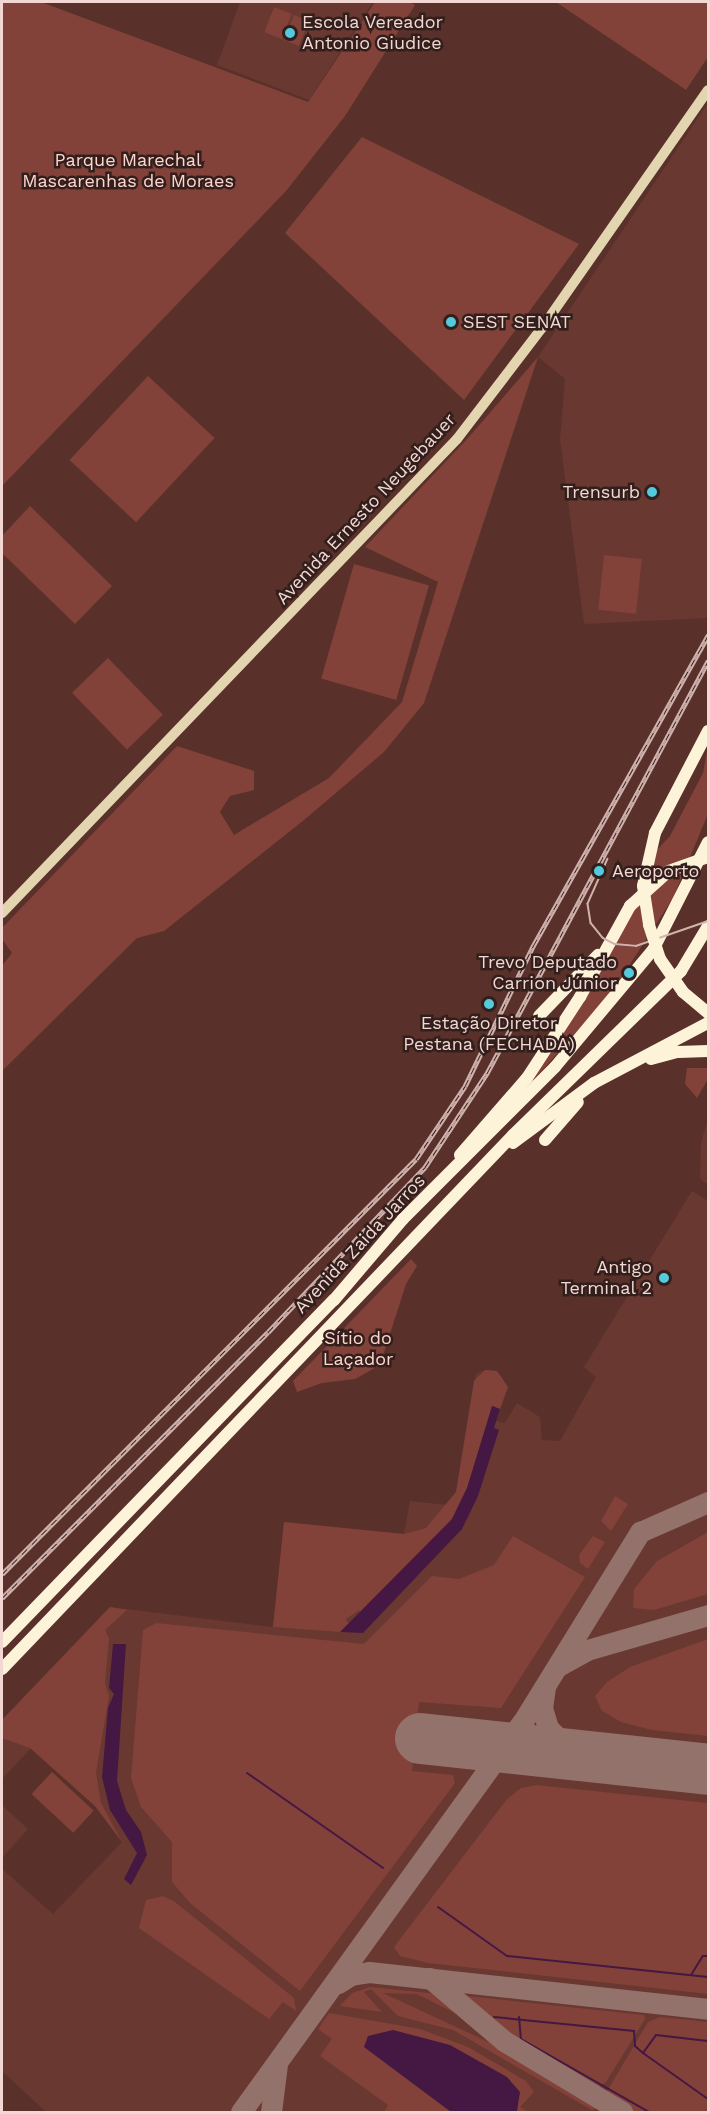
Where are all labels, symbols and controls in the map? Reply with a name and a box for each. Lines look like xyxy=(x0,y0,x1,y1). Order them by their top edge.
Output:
place label: Escola Vereador Antonio Giudice xyxy=(302,12,444,54)
marker: Escola Vereador Antonio Giudice xyxy=(283,26,297,40)
park label: Parque Marechal Mascarenhas de Moraes xyxy=(22,150,234,192)
place label: SEST SENAT xyxy=(463,311,571,333)
marker: SEST SENAT xyxy=(444,315,458,329)
street label: Avenida Ernesto Neugebauer xyxy=(272,409,460,609)
place label: Trensurb xyxy=(563,481,640,503)
marker: Trensurb xyxy=(645,485,659,499)
place label: Aeroporto xyxy=(612,860,699,882)
marker: Aeroporto xyxy=(590,862,608,880)
place label: Trevo Deputado Carrion Júnior xyxy=(478,952,617,994)
marker: Trevo Deputado Carrion Júnior xyxy=(622,966,636,980)
marker: Estação Diretor Pestana (FECHADA) xyxy=(482,997,496,1011)
place label: Estação Diretor Pestana (FECHADA) xyxy=(403,1013,575,1056)
street label: Avenida Zaida Jarros xyxy=(290,1170,430,1318)
place label: Antigo Terminal 2 xyxy=(560,1257,652,1300)
marker: Antigo Terminal 2 xyxy=(657,1271,671,1285)
park label: Sítio do Laçador xyxy=(323,1328,393,1370)

